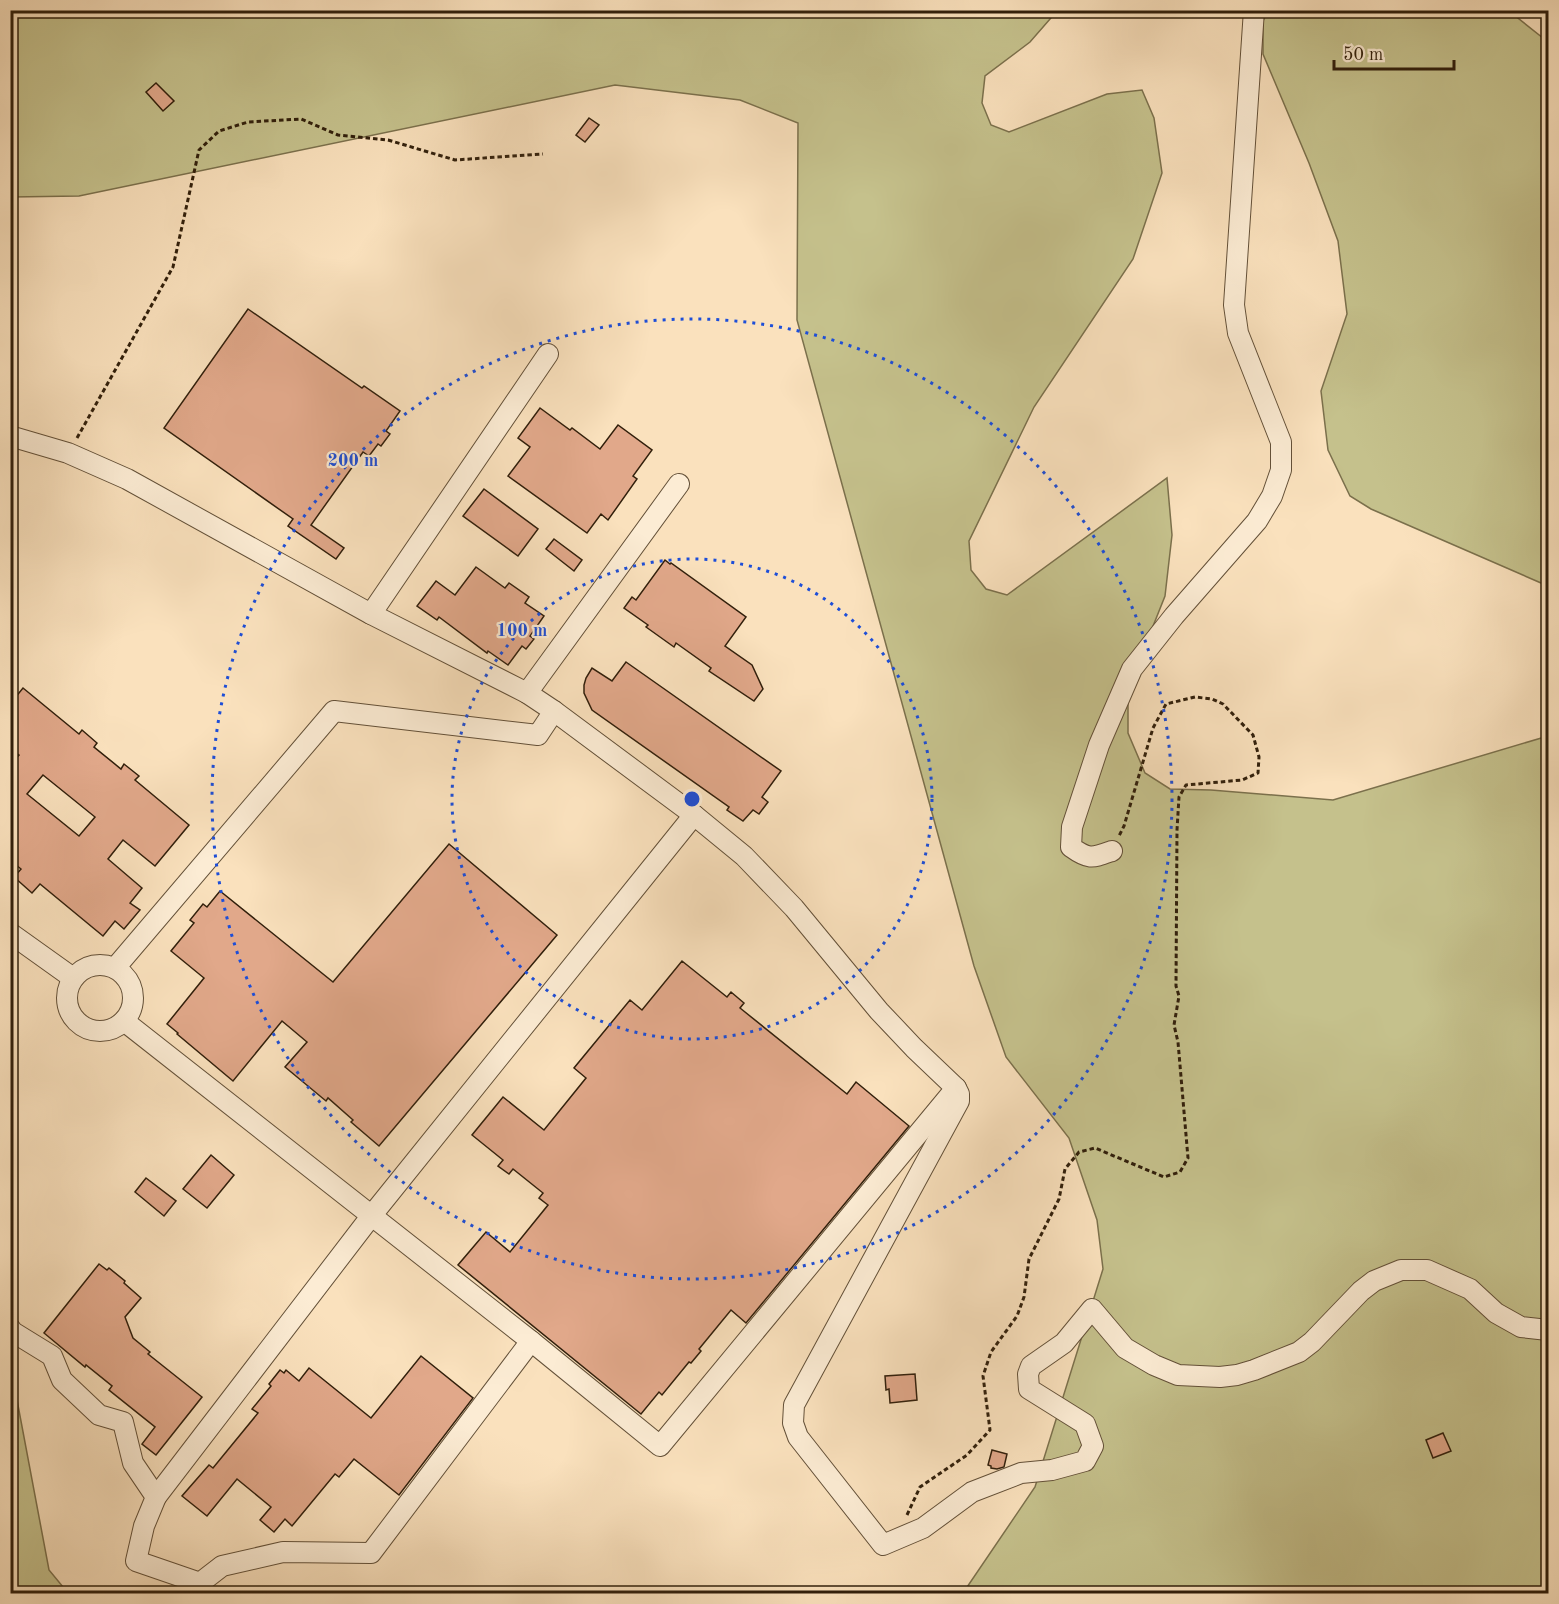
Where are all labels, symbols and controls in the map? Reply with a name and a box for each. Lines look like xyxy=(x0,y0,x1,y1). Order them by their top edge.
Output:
scale bar xyxy=(1334,33,1454,71)
text: 50 m xyxy=(1343,46,1383,64)
text: 200 m xyxy=(328,452,378,470)
text: 100 m xyxy=(497,622,547,640)
centre of rings xyxy=(682,789,702,809)

